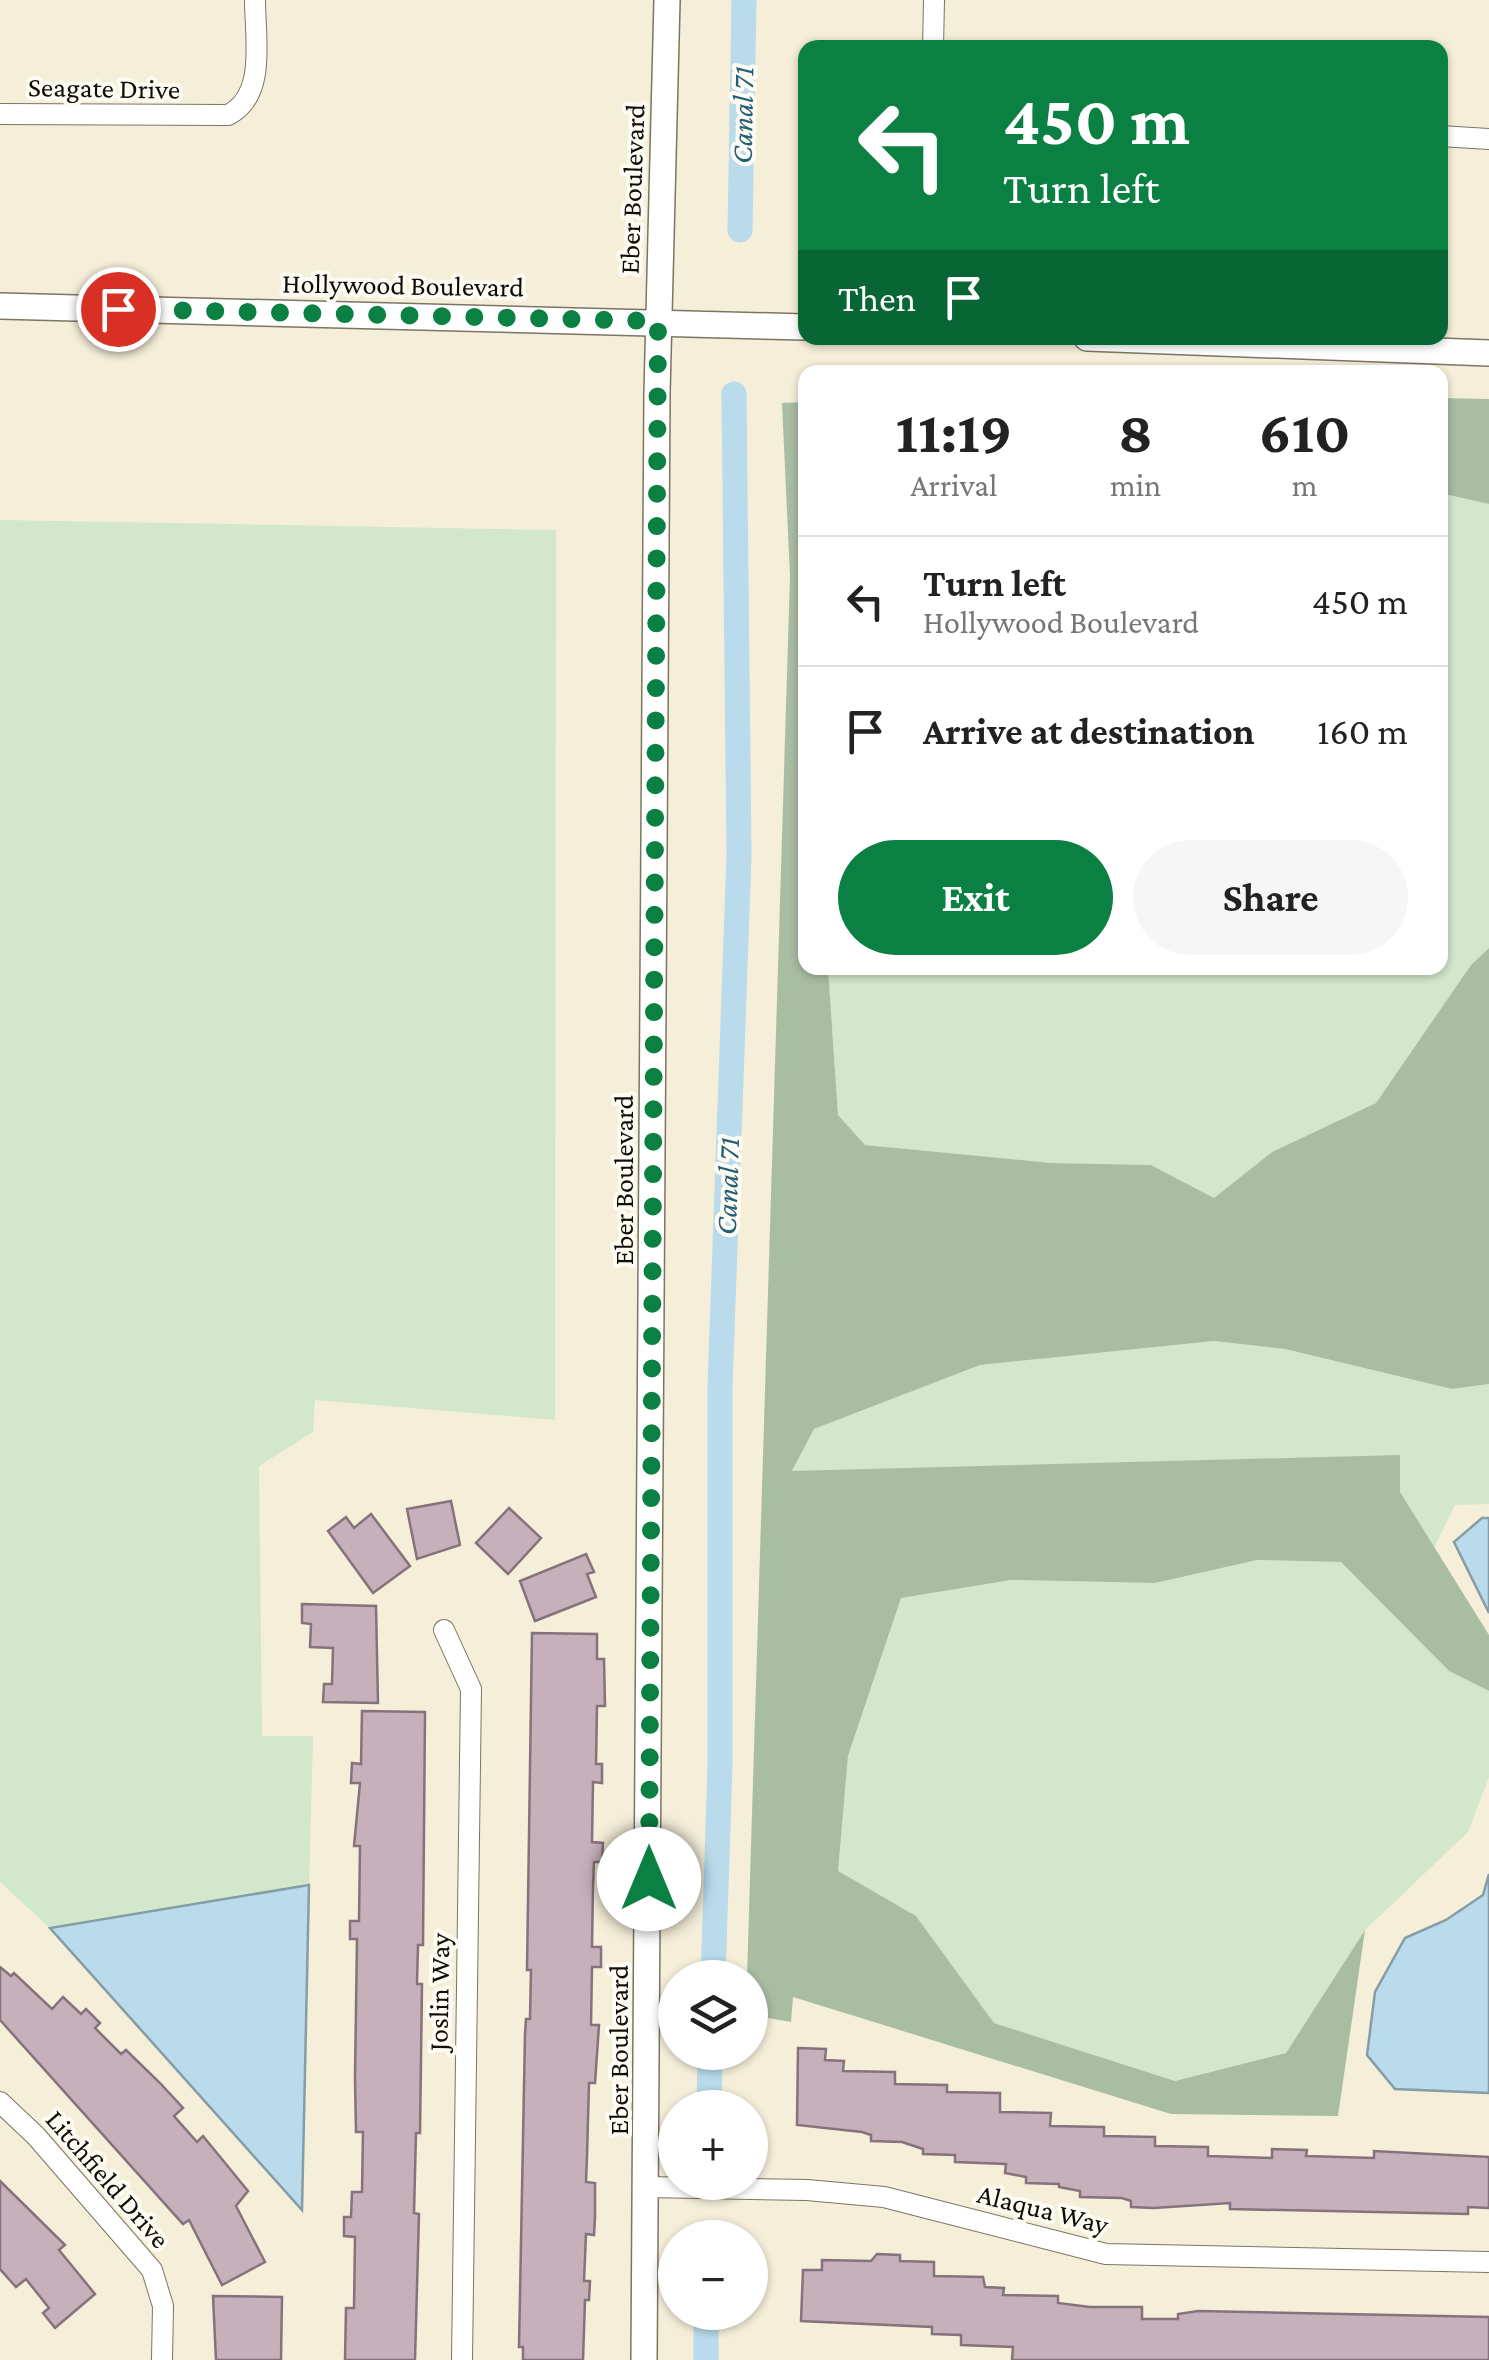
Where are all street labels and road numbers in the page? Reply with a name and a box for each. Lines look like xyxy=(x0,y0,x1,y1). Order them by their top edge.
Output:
street label: Seagate Drive xyxy=(28,71,180,105)
street label: Eber Boulevard xyxy=(614,103,650,275)
street label: Hollywood Boulevard xyxy=(282,267,524,303)
street label: Eber Boulevard xyxy=(608,1095,639,1265)
street label: Joslin Way xyxy=(422,1931,456,2054)
street label: Eber Boulevard xyxy=(603,1965,634,2135)
street label: Litchfield Drive xyxy=(40,2104,176,2254)
street label: Alaqua Way xyxy=(974,2178,1113,2240)

